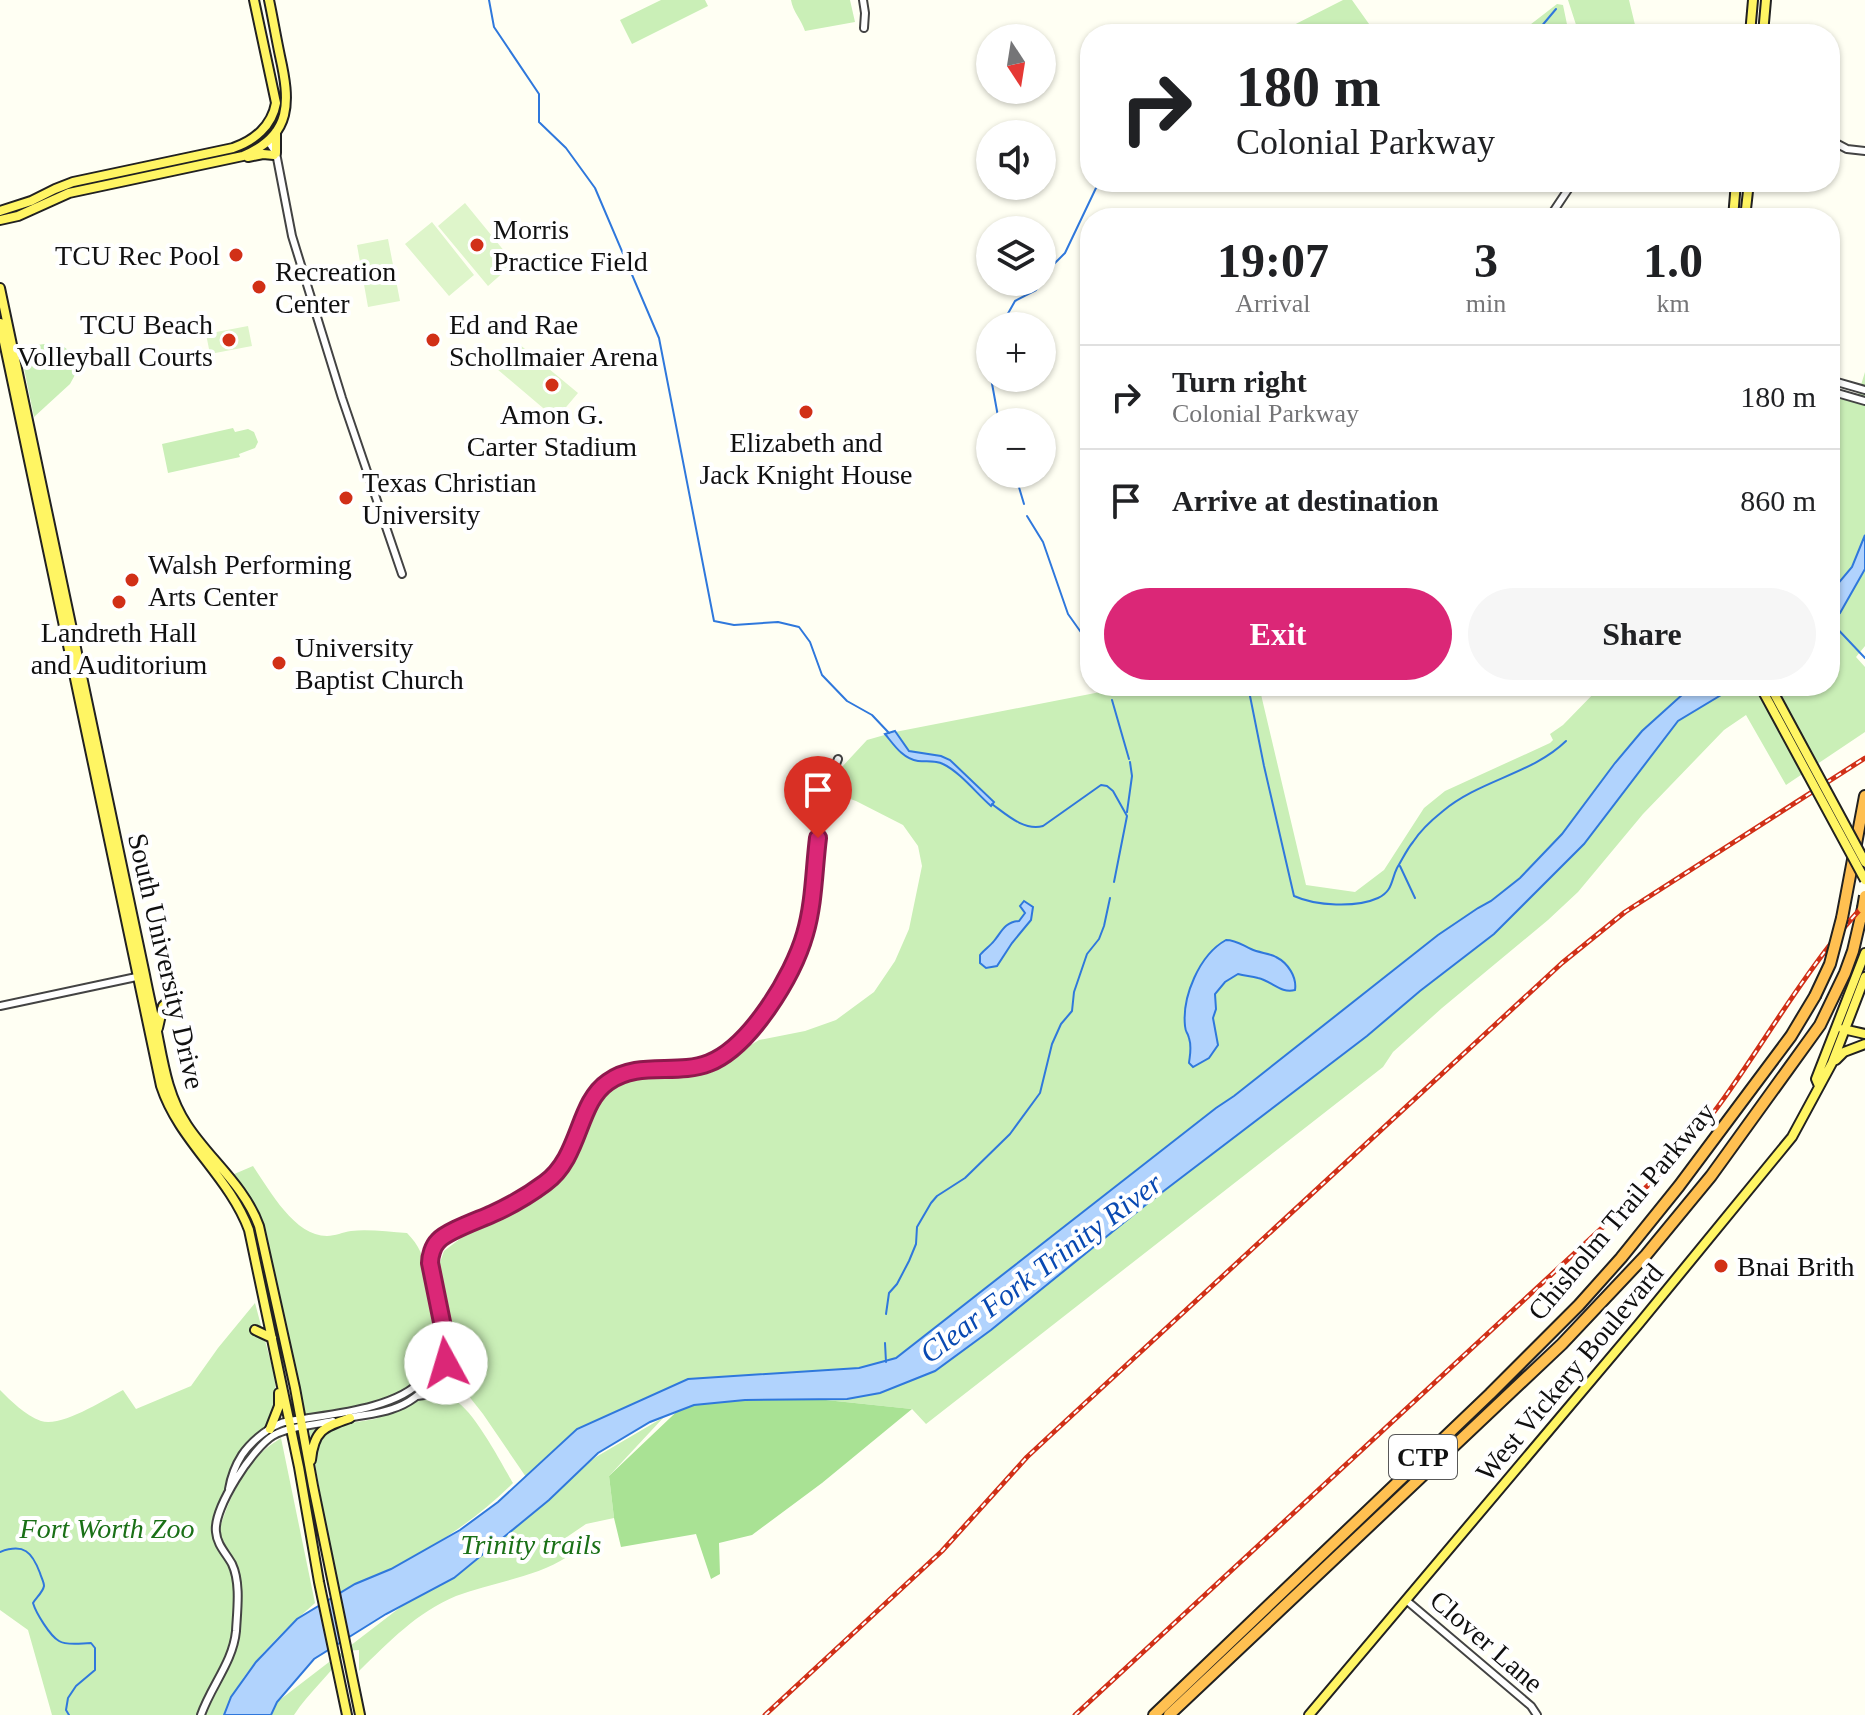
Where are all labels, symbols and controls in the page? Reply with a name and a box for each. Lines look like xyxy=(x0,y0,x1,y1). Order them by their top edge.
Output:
north arrow xyxy=(976,24,1056,104)
map controls xyxy=(976,24,1056,488)
icon: right xyxy=(1104,56,1208,160)
text: 180 m xyxy=(1236,56,1381,118)
button: sound xyxy=(976,120,1056,200)
text: Colonial Parkway xyxy=(1236,122,1495,162)
place label: Morris Practice Field xyxy=(493,214,648,277)
button: layers xyxy=(976,216,1056,296)
text: 19:07 xyxy=(1217,234,1329,287)
text: 3 xyxy=(1474,234,1498,287)
text: 1.0 xyxy=(1643,234,1703,287)
marker: Morris Practice Field xyxy=(468,236,486,254)
place label: TCU Rec Pool xyxy=(55,240,220,271)
marker: TCU Rec Pool xyxy=(227,246,245,264)
place label: Recreation Center xyxy=(275,256,396,319)
marker: Recreation Center xyxy=(250,278,268,296)
text: Arrival xyxy=(1235,289,1310,318)
text: min xyxy=(1466,289,1506,318)
text: km xyxy=(1656,289,1690,318)
place label: TCU Beach Volleyball Courts xyxy=(17,309,213,372)
place label: Ed and Rae Schollmaier Arena xyxy=(449,309,659,372)
button: + xyxy=(976,312,1056,392)
marker: TCU Beach Volleyball Courts xyxy=(220,331,238,349)
marker: Ed and Rae Schollmaier Arena xyxy=(424,331,442,349)
text: Turn right xyxy=(1172,365,1307,398)
icon: right xyxy=(1104,375,1148,419)
marker: Amon G. Carter Stadium xyxy=(543,376,561,394)
text: 180 m xyxy=(1740,380,1816,413)
place label: Amon G. Carter Stadium xyxy=(467,399,637,462)
text: Colonial Parkway xyxy=(1172,399,1359,428)
marker: Elizabeth and Jack Knight House xyxy=(797,403,815,421)
button: − xyxy=(976,408,1056,488)
place label: Elizabeth and Jack Knight House xyxy=(699,427,913,490)
place label: Texas Christian University xyxy=(362,467,537,530)
icon: arrive xyxy=(1104,479,1148,523)
text: Arrive at destination xyxy=(1172,484,1439,517)
text: 860 m xyxy=(1740,484,1816,517)
marker: Texas Christian University xyxy=(337,489,355,507)
place label: Walsh Performing Arts Center xyxy=(148,549,352,612)
marker: Walsh Performing Arts Center xyxy=(123,571,141,589)
button: Exit xyxy=(1104,588,1452,680)
button: Share xyxy=(1468,588,1816,680)
marker: Landreth Hall and Auditorium xyxy=(110,593,128,611)
place label: Landreth Hall and Auditorium xyxy=(31,617,207,680)
place label: University Baptist Church xyxy=(295,632,464,695)
marker: University Baptist Church xyxy=(270,654,288,672)
pin xyxy=(784,756,852,838)
icon: arrive xyxy=(796,768,840,812)
street label: South University Drive xyxy=(122,830,211,1092)
street label: Chisholm Trail Parkway xyxy=(1522,1096,1721,1326)
water label: Clear Fork Trinity River xyxy=(913,1166,1168,1369)
place label: Bnai Brith xyxy=(1737,1251,1854,1282)
street label: West Vickery Boulevard xyxy=(1469,1257,1669,1487)
marker: Bnai Brith xyxy=(1712,1257,1730,1275)
position arrow xyxy=(404,1321,488,1405)
road number: CTP xyxy=(1389,1435,1457,1479)
park label: Fort Worth Zoo xyxy=(19,1513,194,1544)
park label: Trinity trails xyxy=(461,1529,602,1560)
street label: Clover Lane xyxy=(1424,1584,1549,1699)

